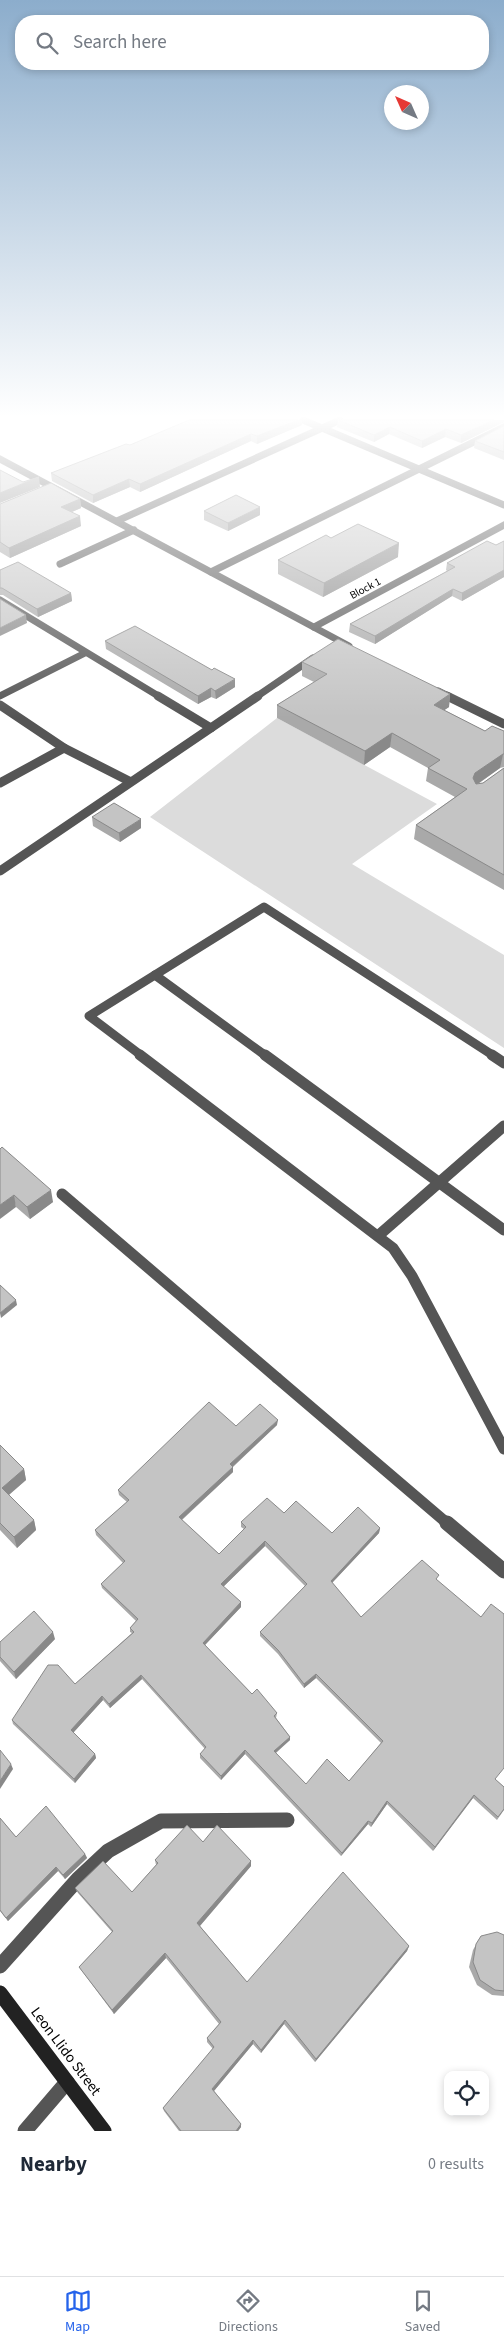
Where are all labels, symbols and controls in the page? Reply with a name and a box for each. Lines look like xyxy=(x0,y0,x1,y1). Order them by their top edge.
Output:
search box xyxy=(15,15,489,70)
icon: search xyxy=(33,29,61,57)
text: Search here xyxy=(73,29,167,56)
north arrow xyxy=(384,85,429,130)
street label: Block 1 xyxy=(347,574,383,603)
street label: Leon Llido Street xyxy=(25,2003,106,2100)
map controls xyxy=(444,2071,489,2116)
button: locate xyxy=(444,2071,489,2116)
text: Nearby xyxy=(20,2149,87,2179)
text: 0 results xyxy=(428,2153,484,2175)
tab: Map xyxy=(64,2287,92,2337)
tab: Directions xyxy=(219,2287,278,2337)
tab: Saved xyxy=(405,2287,440,2337)

